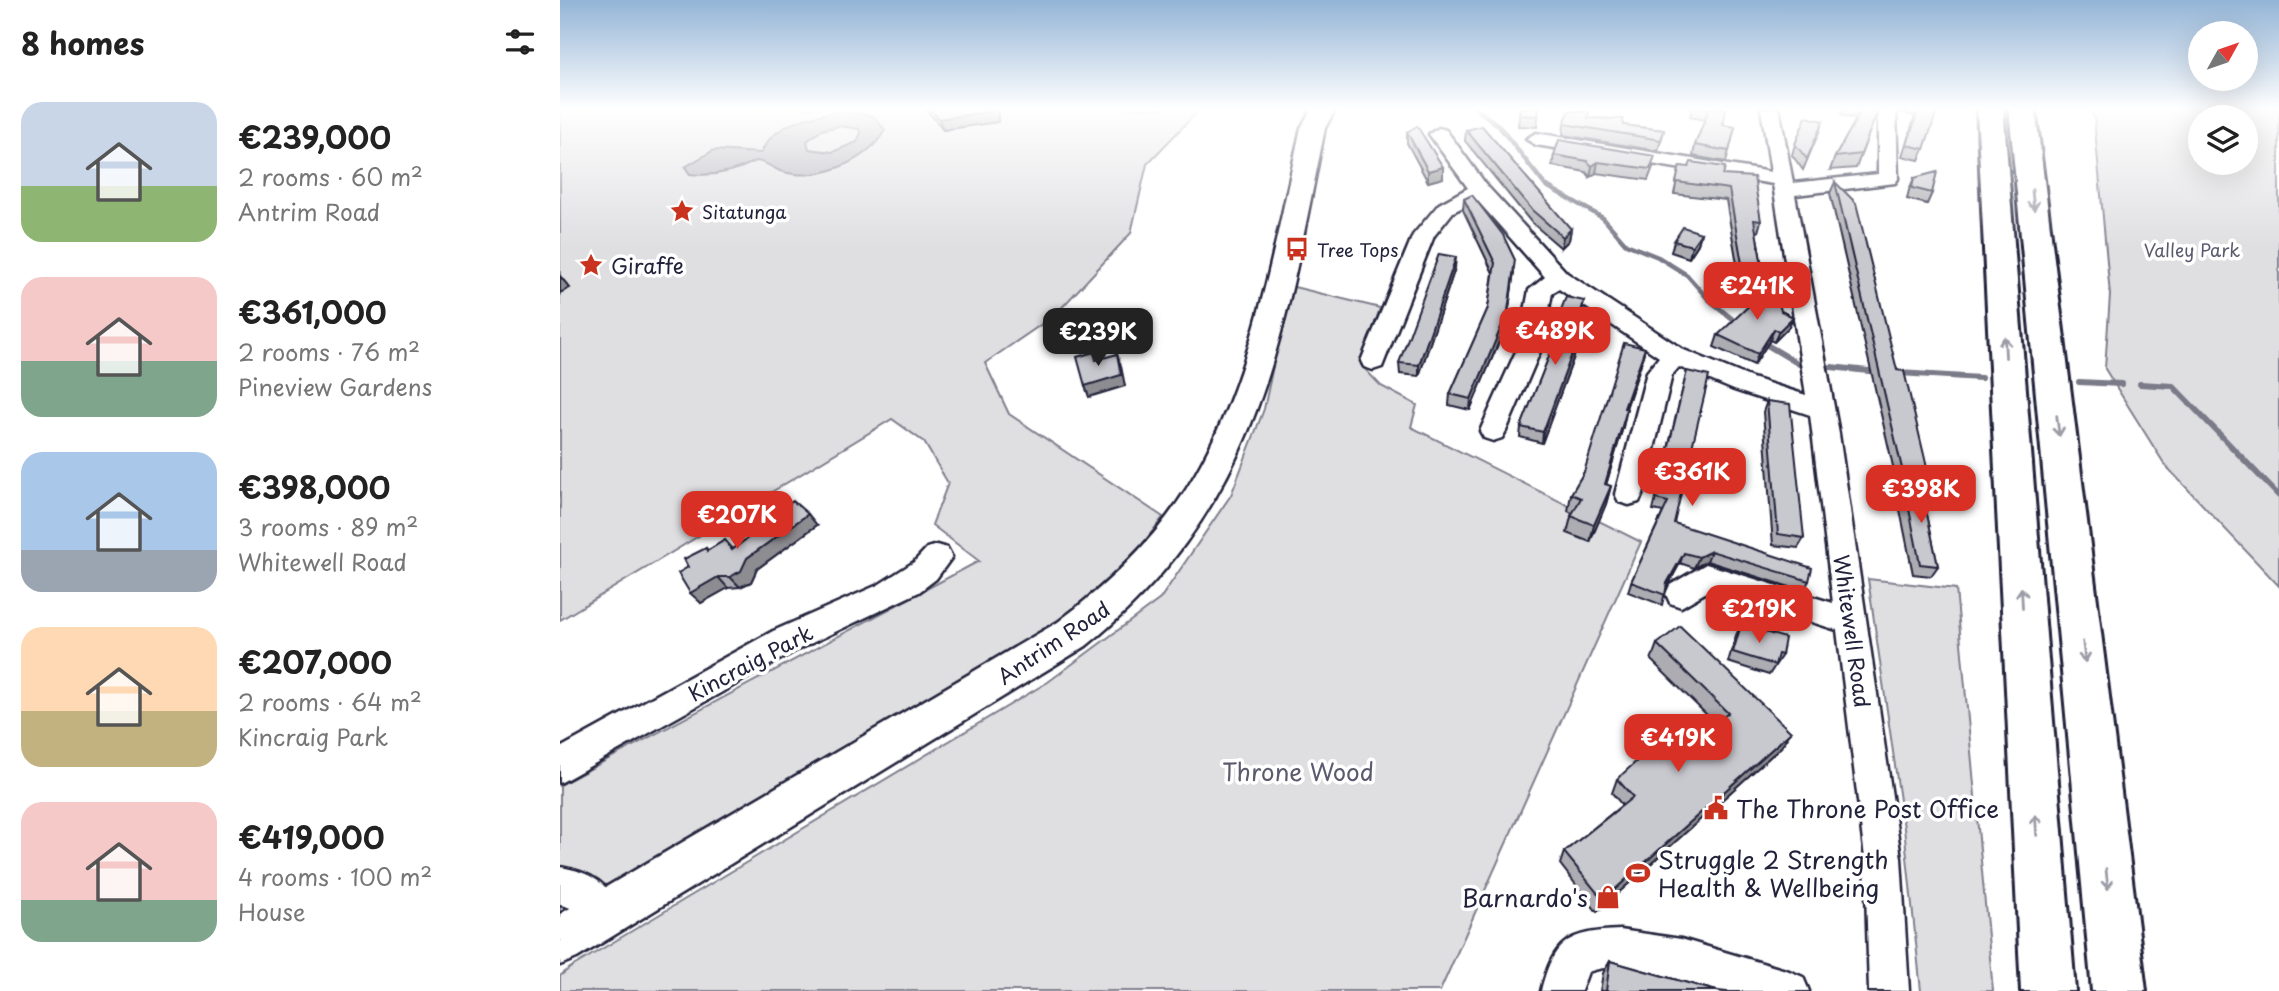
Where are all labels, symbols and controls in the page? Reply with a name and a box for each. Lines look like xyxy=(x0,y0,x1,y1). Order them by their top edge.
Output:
text: 8 homes xyxy=(21,20,144,65)
north arrow xyxy=(2188,21,2258,91)
map controls xyxy=(2188,21,2258,175)
icon: filters xyxy=(501,23,539,61)
button: layers xyxy=(2188,105,2258,175)
text: €239,000 xyxy=(238,114,391,159)
icon: home xyxy=(77,130,161,214)
text: 2 rooms · 60 m² xyxy=(238,159,423,194)
one-way arrow xyxy=(2027,188,2040,211)
text: Antrim Road xyxy=(238,194,380,229)
place icon: Sitatunga xyxy=(668,197,696,225)
place label: Sitatunga xyxy=(702,198,787,225)
bus stop icon: Tree Tops xyxy=(1283,235,1311,263)
place label: Tree Tops xyxy=(1317,236,1398,263)
park label: Valley Park xyxy=(2144,236,2240,263)
place label: Giraffe xyxy=(611,249,684,281)
place icon: Giraffe xyxy=(577,251,605,279)
pin: €241K xyxy=(1708,262,1806,322)
text: €241K xyxy=(1720,267,1794,302)
text: €361,000 xyxy=(238,289,387,334)
icon: home xyxy=(77,305,161,389)
pin: €239K xyxy=(1049,308,1147,368)
pin: €489K xyxy=(1506,308,1604,367)
text: €489K xyxy=(1515,312,1595,347)
text: €239K xyxy=(1059,313,1137,348)
text: 2 rooms · 76 m² xyxy=(238,334,420,369)
one-way arrow xyxy=(1998,336,2011,358)
text: Pineview Gardens xyxy=(238,369,432,404)
one-way arrow xyxy=(2051,414,2064,437)
pin: €361K xyxy=(1643,448,1741,508)
text: €361K xyxy=(1654,453,1730,488)
text: €398,000 xyxy=(238,464,390,509)
pin: €398K xyxy=(1872,466,1970,525)
text: €398K xyxy=(1882,470,1960,505)
icon: home xyxy=(77,480,161,564)
pin: €207K xyxy=(688,491,786,551)
text: €207K xyxy=(697,496,777,531)
text: 3 rooms · 89 m² xyxy=(238,509,418,544)
text: Whitewell Road xyxy=(238,544,407,579)
street label: Whitewell Road xyxy=(1826,552,1880,710)
pin: €219K xyxy=(1710,586,1808,645)
one-way arrow xyxy=(2015,587,2028,610)
text: €219K xyxy=(1722,590,1796,625)
street label: Antrim Road xyxy=(990,592,1116,692)
street label: Kincraig Park xyxy=(682,616,818,708)
text: €207,000 xyxy=(238,639,392,684)
one-way arrow xyxy=(2077,640,2090,663)
icon: home xyxy=(77,655,161,739)
text: 2 rooms · 64 m² xyxy=(238,684,422,719)
pin: €419K xyxy=(1629,714,1727,774)
text: Kincraig Park xyxy=(238,719,388,754)
text: €419K xyxy=(1640,719,1716,754)
park label: Throne Wood xyxy=(1222,753,1374,789)
place label: The Throne Post Office xyxy=(1736,790,1999,826)
public building icon: The Throne Post Office xyxy=(1702,794,1730,822)
text: €419,000 xyxy=(238,814,385,859)
one-way arrow xyxy=(2029,814,2042,837)
icon: home xyxy=(77,830,161,914)
place label: Struggle 2 Strength Health & Wellbeing xyxy=(1658,841,1889,905)
text: 4 rooms · 100 m² xyxy=(238,859,432,894)
sports icon: Struggle 2 Strength Health & Wellbeing xyxy=(1624,859,1652,887)
one-way arrow xyxy=(2101,867,2114,889)
place label: Barnardo's xyxy=(1462,879,1588,915)
shop icon: Barnardo's xyxy=(1594,883,1622,911)
text: House xyxy=(238,894,305,929)

